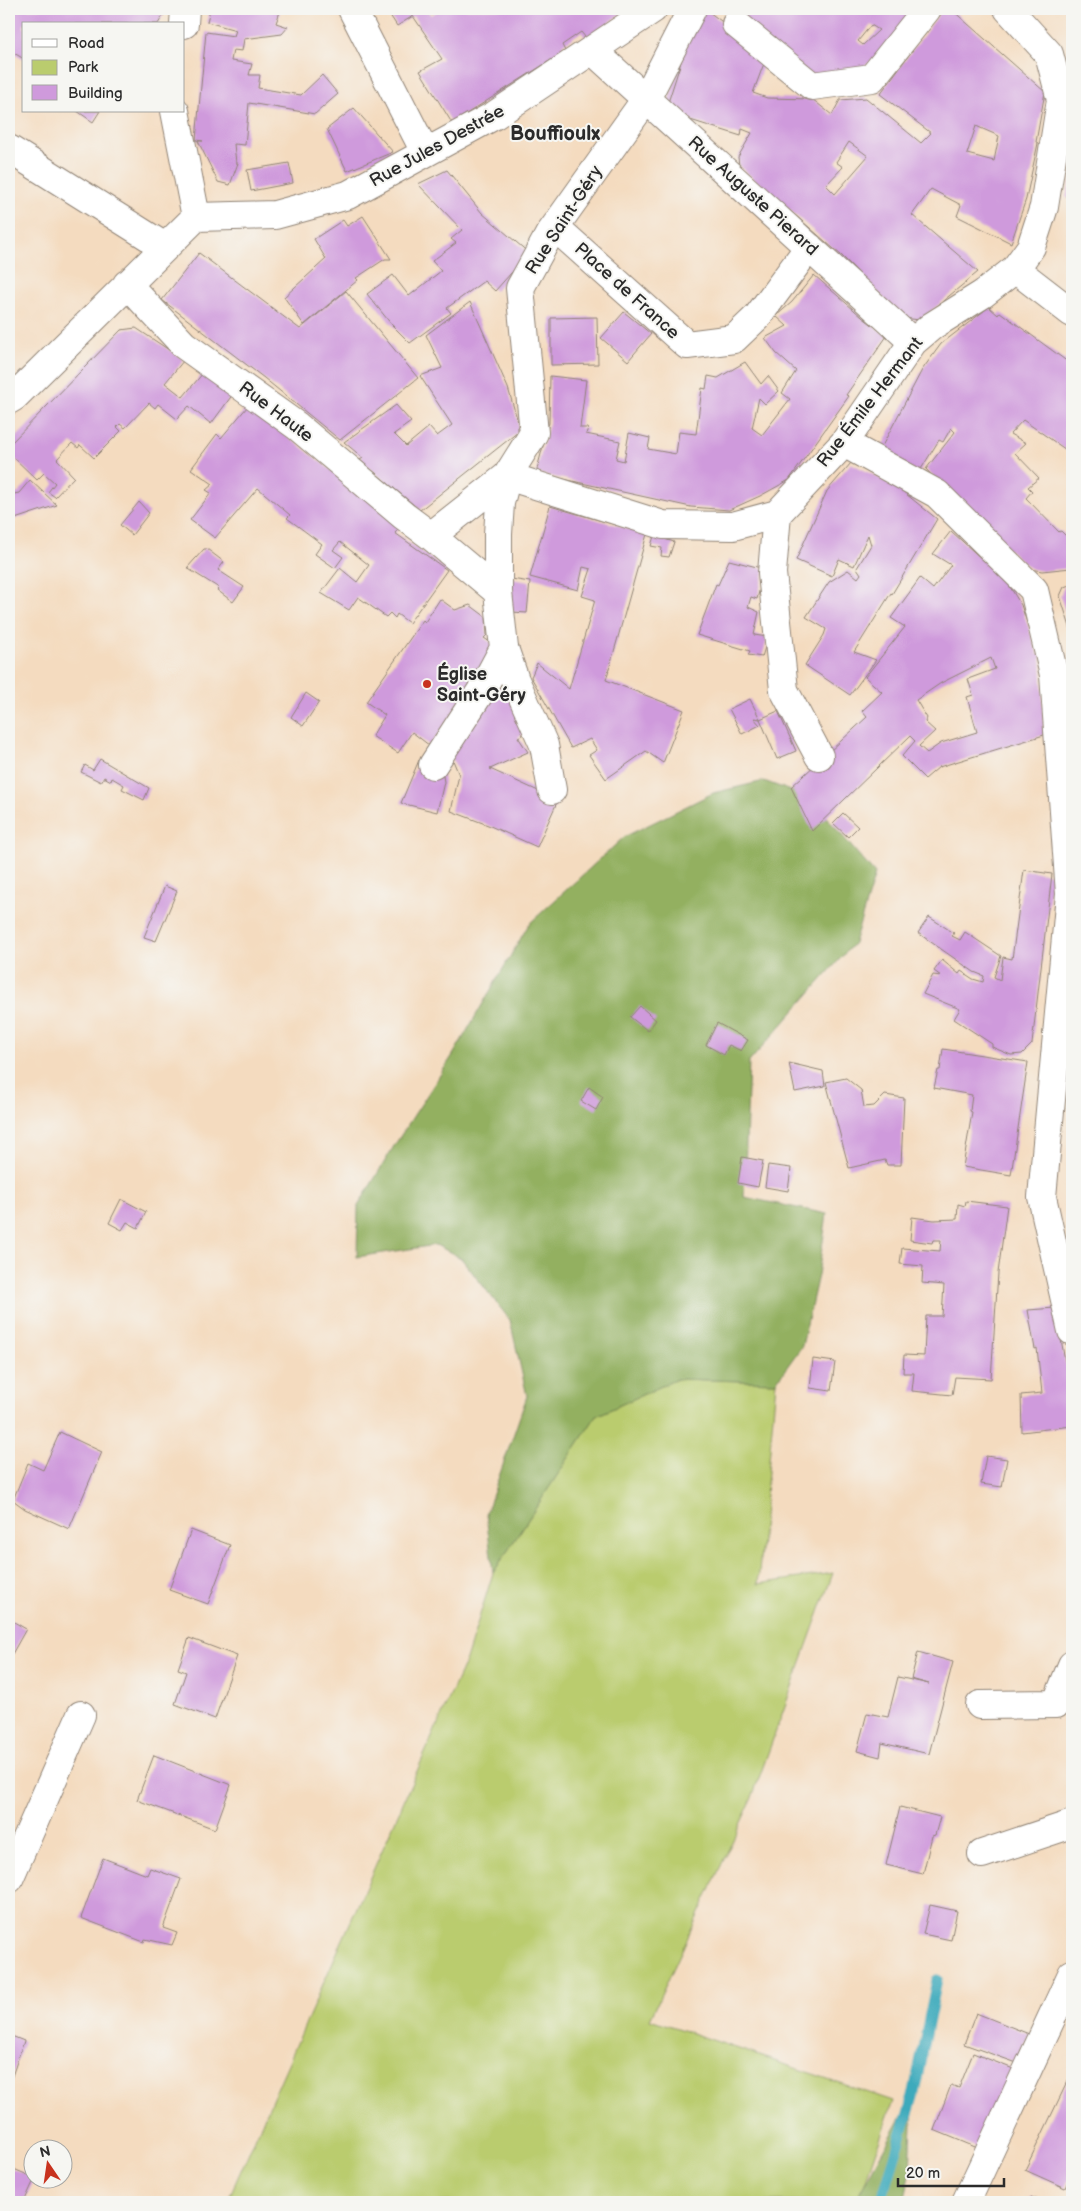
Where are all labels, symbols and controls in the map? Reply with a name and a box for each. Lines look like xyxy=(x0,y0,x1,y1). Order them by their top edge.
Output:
legend xyxy=(22,22,185,112)
text: Road xyxy=(68,34,104,53)
text: Park xyxy=(68,58,99,77)
text: Building xyxy=(68,84,123,103)
street label: Rue Jules Destrée xyxy=(366,100,508,192)
district label: Bouffioulx xyxy=(510,122,600,146)
street label: Rue Auguste Pierard xyxy=(684,132,822,260)
street label: Rue Saint-Géry xyxy=(521,161,607,278)
street label: Place de France xyxy=(570,238,684,344)
street label: Rue Émile Hermant xyxy=(811,331,928,471)
street label: Rue Haute xyxy=(235,377,317,447)
place label: Église Saint-Géry xyxy=(437,662,527,706)
marker: Église Saint-Géry xyxy=(421,678,433,690)
north arrow xyxy=(22,2138,72,2188)
text: N xyxy=(38,2142,52,2161)
scale bar xyxy=(898,2156,1005,2188)
text: 20 m xyxy=(906,2164,940,2183)

